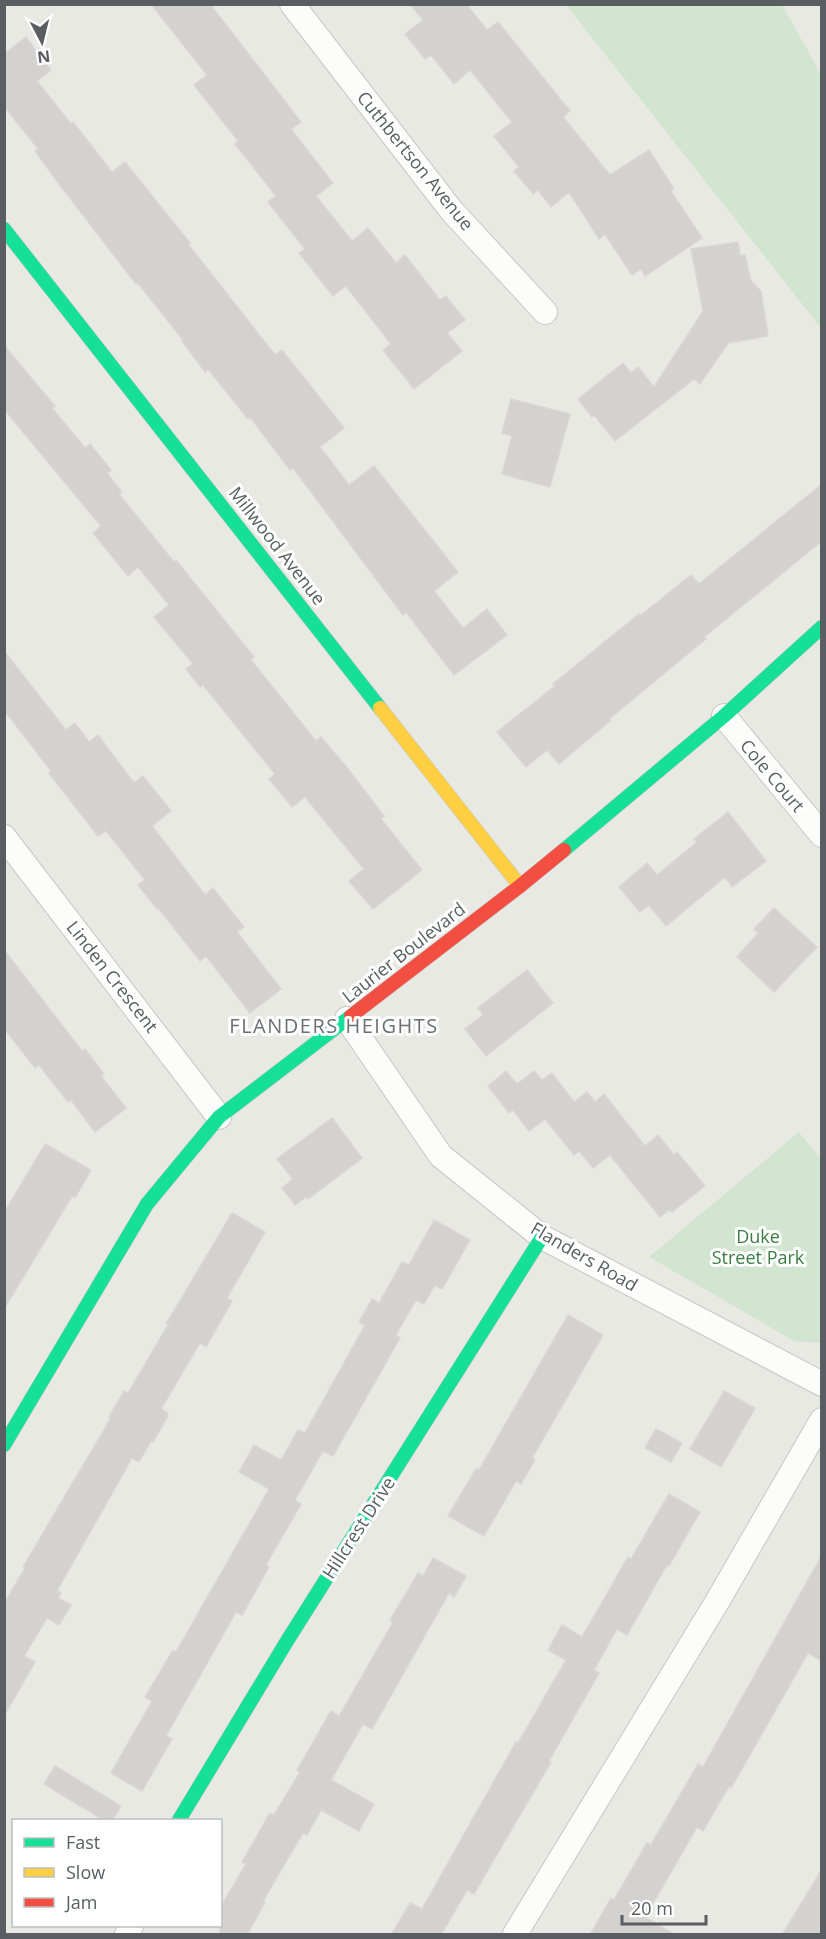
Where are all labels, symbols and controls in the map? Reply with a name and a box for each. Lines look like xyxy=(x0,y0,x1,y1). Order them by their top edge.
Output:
north arrow xyxy=(12,12,72,72)
text: N xyxy=(36,45,52,69)
street label: Cuthbertson Avenue xyxy=(352,86,479,235)
street label: Millwood Avenue xyxy=(224,481,332,609)
street label: Cole Court xyxy=(735,734,810,817)
street label: Laurier Boulevard xyxy=(337,897,470,1008)
street label: Linden Crescent xyxy=(62,916,164,1037)
district label: FLANDERS HEIGHTS xyxy=(229,1012,439,1039)
street label: Flanders Road xyxy=(527,1216,642,1296)
park label: Duke Street Park xyxy=(712,1224,805,1269)
street label: Hillcrest Drive xyxy=(316,1472,400,1583)
legend xyxy=(12,1819,222,1927)
text: Fast xyxy=(66,1830,100,1854)
text: Slow xyxy=(66,1860,105,1884)
scale bar xyxy=(622,1888,706,1926)
text: Jam xyxy=(64,1890,98,1914)
text: 20 m xyxy=(631,1896,673,1920)

